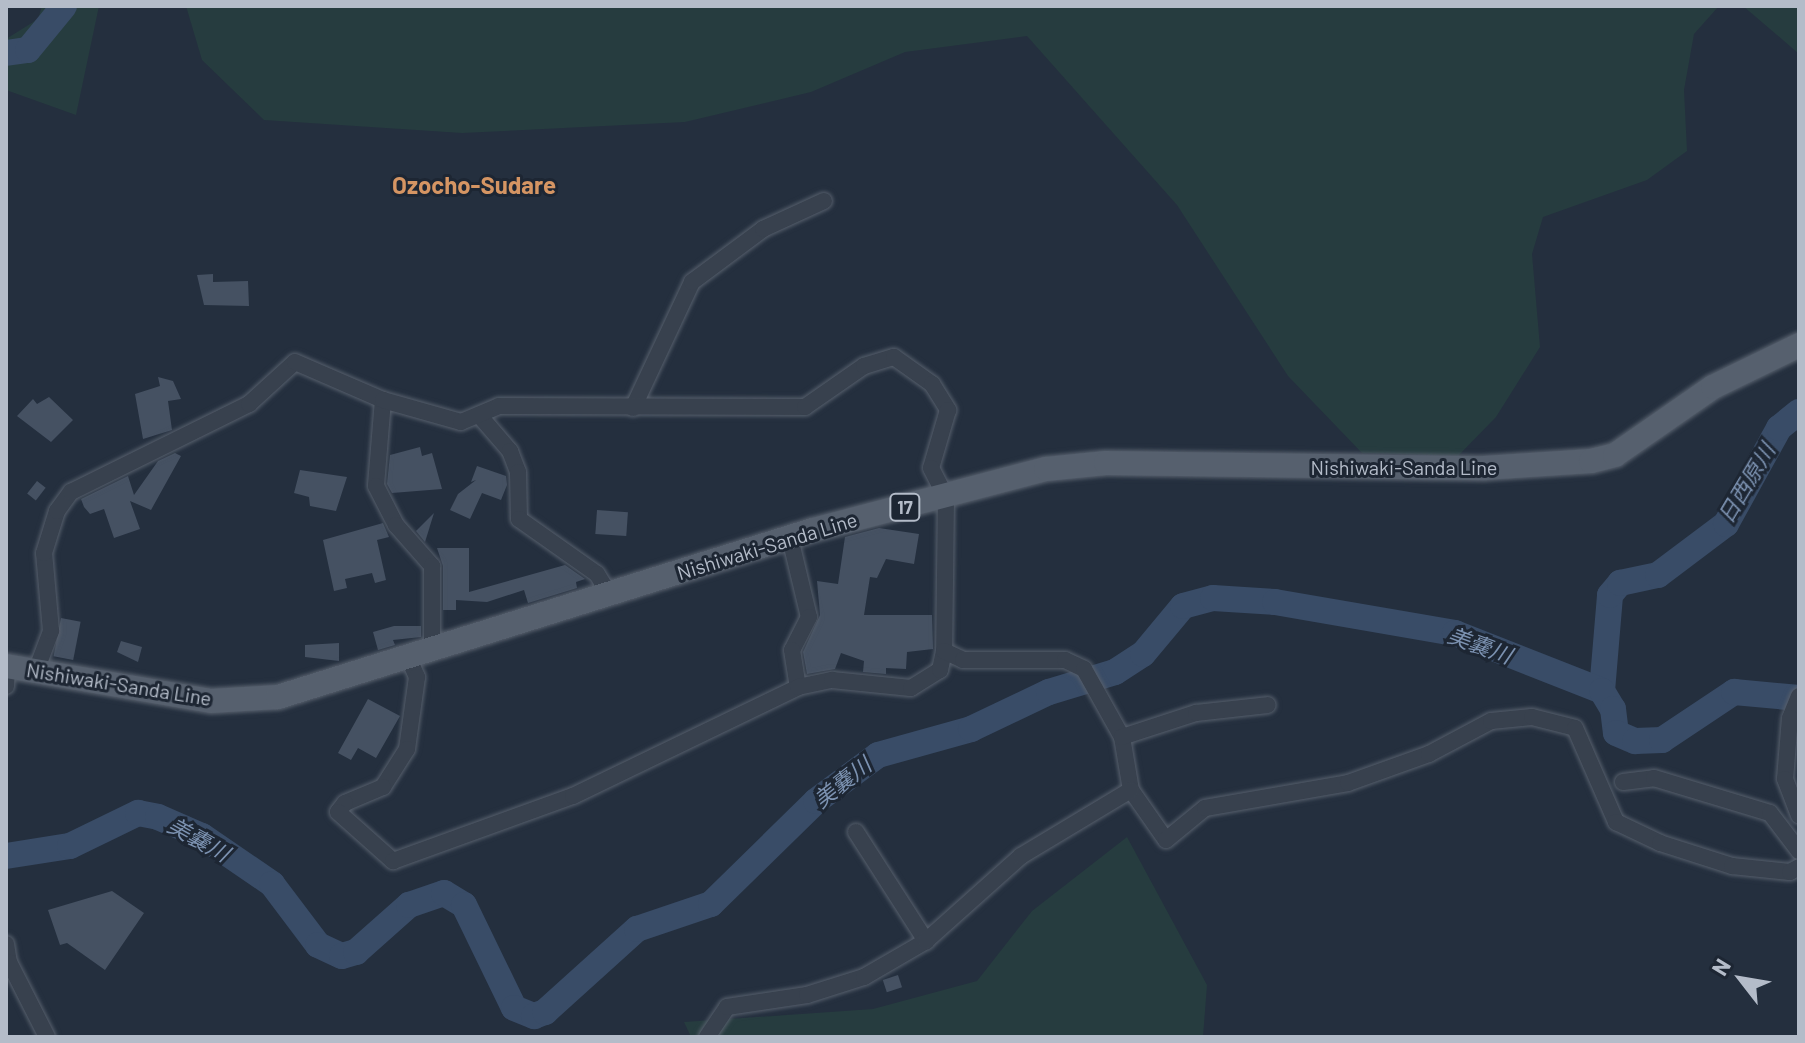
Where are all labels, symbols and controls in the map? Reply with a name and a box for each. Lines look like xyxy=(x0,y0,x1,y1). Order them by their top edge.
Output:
district label: Ozocho-Sudare xyxy=(392,171,556,199)
water label: 日西原川 xyxy=(1712,438,1780,528)
street label: Nishiwaki-Sanda Line xyxy=(1311,455,1497,479)
road number: 17 xyxy=(889,493,921,521)
street label: Nishiwaki-Sanda Line xyxy=(674,507,860,585)
water label: 美嚢川 xyxy=(1444,621,1516,669)
street label: Nishiwaki-Sanda Line xyxy=(25,658,213,710)
water label: 美嚢川 xyxy=(808,751,876,813)
water label: 美嚢川 xyxy=(164,811,234,867)
north arrow xyxy=(1701,939,1781,1019)
text: N xyxy=(1706,954,1735,980)

